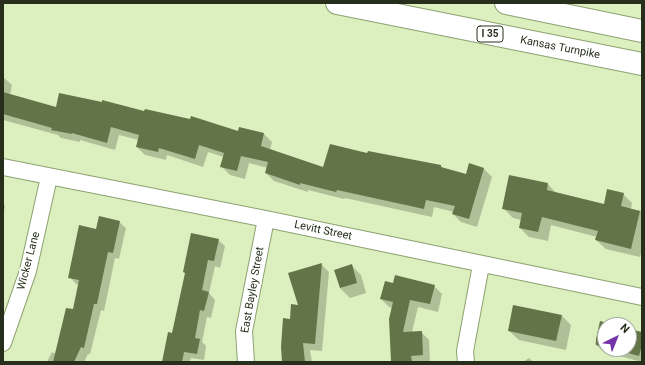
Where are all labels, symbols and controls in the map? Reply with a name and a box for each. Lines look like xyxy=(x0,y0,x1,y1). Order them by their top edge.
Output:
road number: I 35 xyxy=(477,26,503,42)
street label: Kansas Turnpike xyxy=(519,34,601,62)
street label: Levitt Street xyxy=(293,218,353,244)
street label: Wicker Lane xyxy=(15,230,43,292)
street label: East Bayley Street xyxy=(239,246,267,334)
north arrow xyxy=(597,317,637,357)
text: N xyxy=(618,321,632,336)

